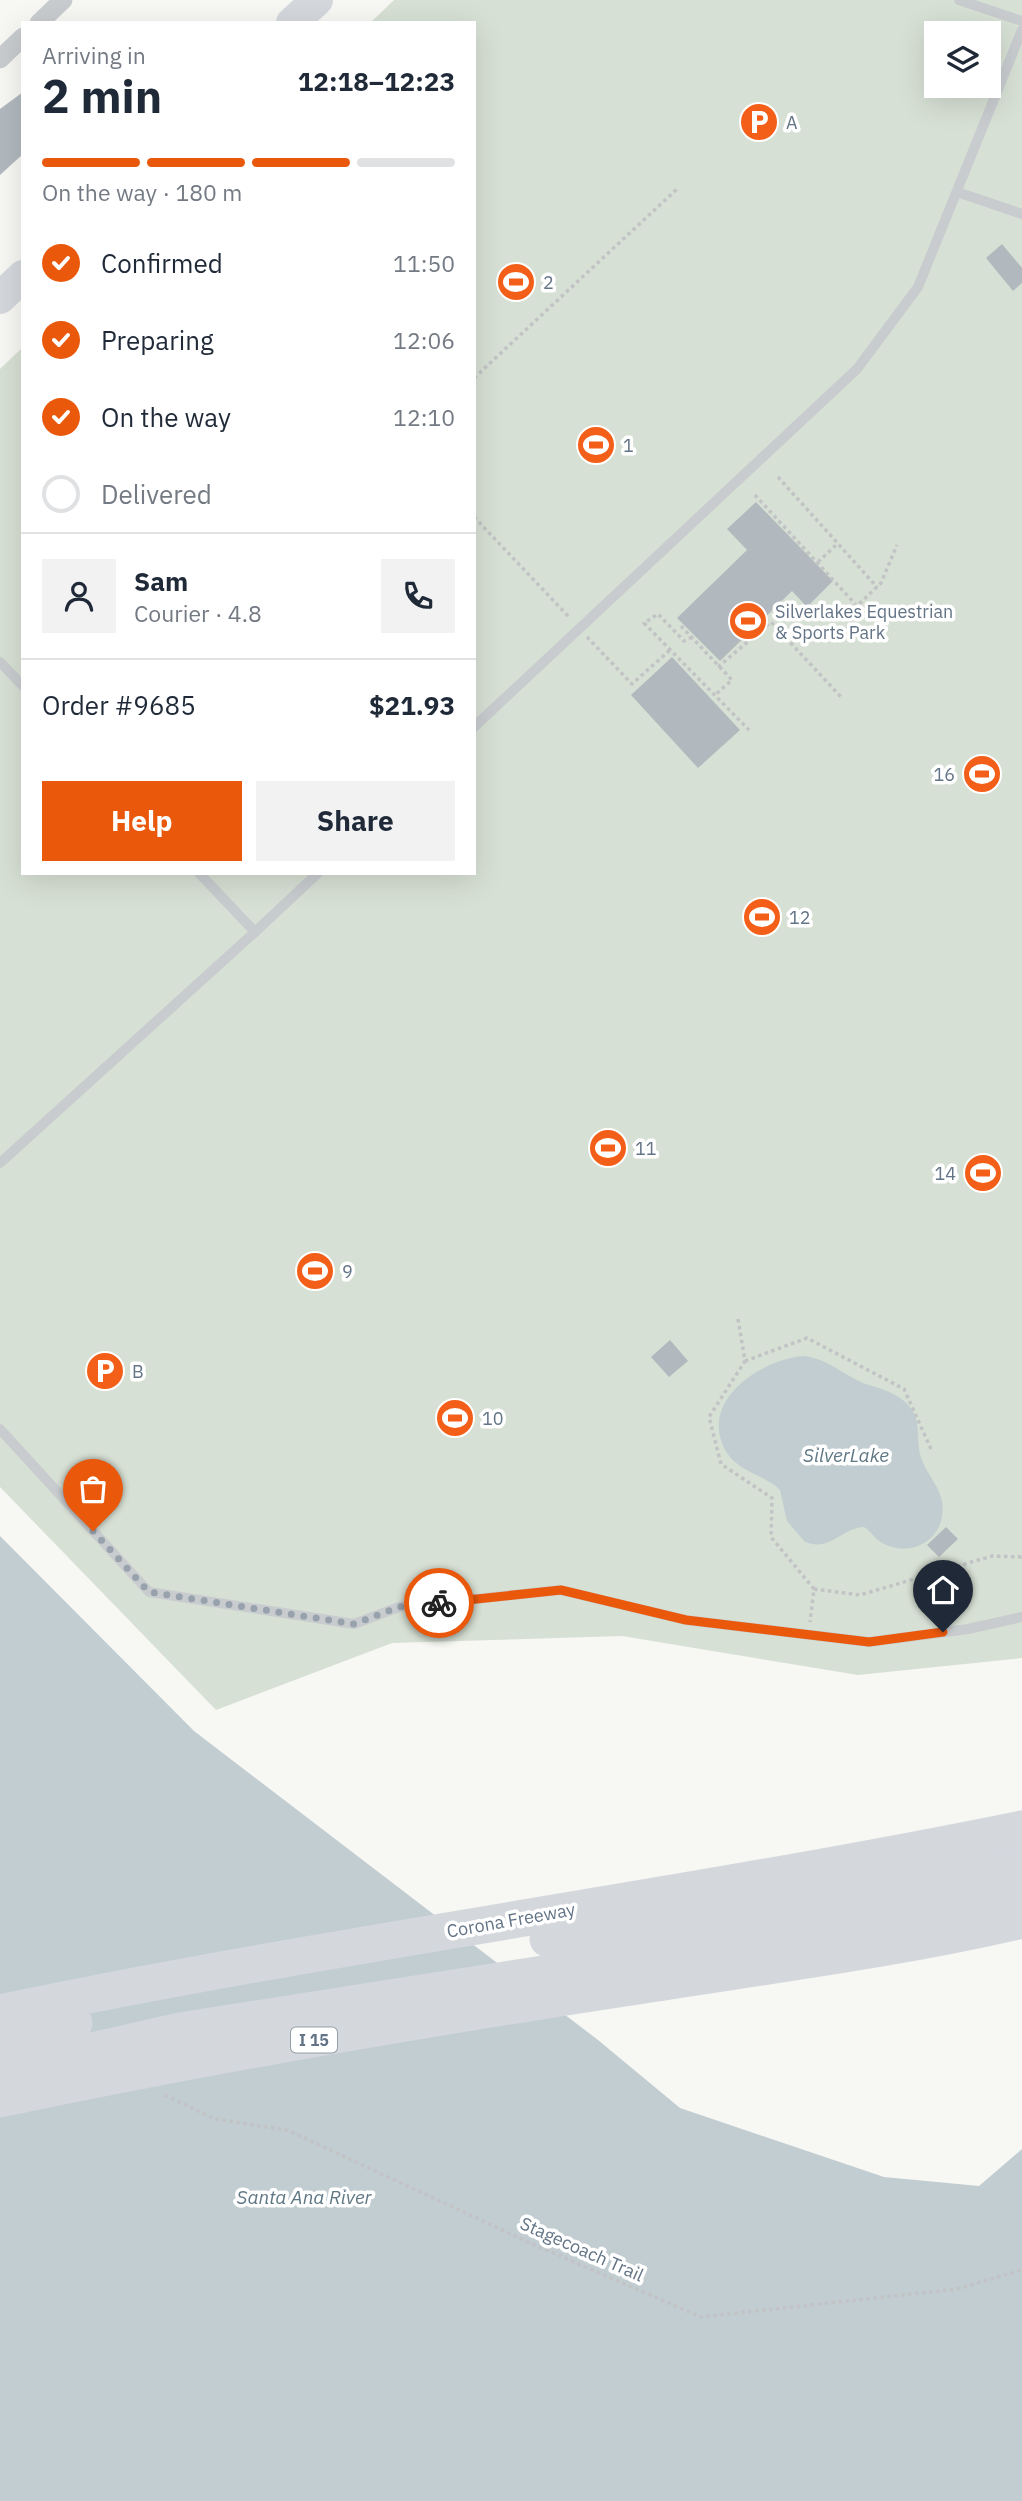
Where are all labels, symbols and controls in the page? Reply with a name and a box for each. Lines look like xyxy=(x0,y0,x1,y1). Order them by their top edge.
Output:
map controls xyxy=(924,21,1001,98)
button: layers xyxy=(924,21,1001,98)
text: Arriving in xyxy=(42,40,146,70)
text: 12:18–12:23 xyxy=(298,64,455,98)
text: 2 min xyxy=(42,66,162,126)
parking icon: A xyxy=(738,101,780,143)
place label: A xyxy=(786,111,798,134)
text: On the way · 180 m xyxy=(42,177,242,207)
icon: check xyxy=(42,244,80,282)
text: Confirmed xyxy=(101,246,223,280)
text: 11:50 xyxy=(393,248,455,278)
sports icon: 2 xyxy=(495,261,537,303)
place label: 2 xyxy=(543,271,554,294)
icon: check xyxy=(42,321,80,359)
text: Preparing xyxy=(101,323,214,357)
text: 12:06 xyxy=(393,325,455,355)
icon: check xyxy=(42,398,80,436)
text: On the way xyxy=(101,400,231,434)
text: 12:10 xyxy=(393,402,455,432)
sports icon: 1 xyxy=(575,424,617,466)
place label: 1 xyxy=(623,434,634,457)
text: Delivered xyxy=(101,477,212,511)
button: person xyxy=(42,559,116,633)
button: phone xyxy=(381,559,455,633)
text: Sam xyxy=(134,564,188,598)
text: Courier · 4.8 xyxy=(134,598,262,628)
sports icon: Silverlakes Equestrian & Sports Park xyxy=(727,600,769,642)
place label: Silverlakes Equestrian & Sports Park xyxy=(775,600,953,644)
text: Order #9685 xyxy=(42,688,196,722)
text: $21.93 xyxy=(369,688,455,722)
sports icon: 16 xyxy=(961,753,1003,795)
place label: 16 xyxy=(933,763,955,786)
button: Help xyxy=(42,781,242,861)
button: Share xyxy=(256,781,455,861)
sports icon: 12 xyxy=(741,896,783,938)
place label: 12 xyxy=(789,906,811,929)
sports icon: 11 xyxy=(587,1127,629,1169)
place label: 11 xyxy=(635,1137,657,1160)
sports icon: 14 xyxy=(962,1152,1004,1194)
place label: 14 xyxy=(934,1162,956,1185)
sports icon: 9 xyxy=(294,1250,336,1292)
place label: 9 xyxy=(342,1260,353,1283)
parking icon: B xyxy=(84,1350,126,1392)
place label: B xyxy=(132,1360,144,1383)
sports icon: 10 xyxy=(434,1397,476,1439)
place label: 10 xyxy=(482,1407,504,1430)
water label: SilverLake xyxy=(803,1443,889,1467)
pin xyxy=(63,1459,123,1531)
icon: bag xyxy=(74,1470,112,1508)
pin xyxy=(913,1560,973,1632)
courier xyxy=(404,1568,474,1638)
icon: home xyxy=(924,1571,962,1609)
icon: bike xyxy=(420,1584,458,1622)
street label: Corona Freeway xyxy=(445,1897,577,1943)
road number: I 15 xyxy=(291,2028,337,2052)
water label: Santa Ana River xyxy=(236,2185,373,2209)
street label: Stagecoach Trail xyxy=(517,2211,647,2287)

